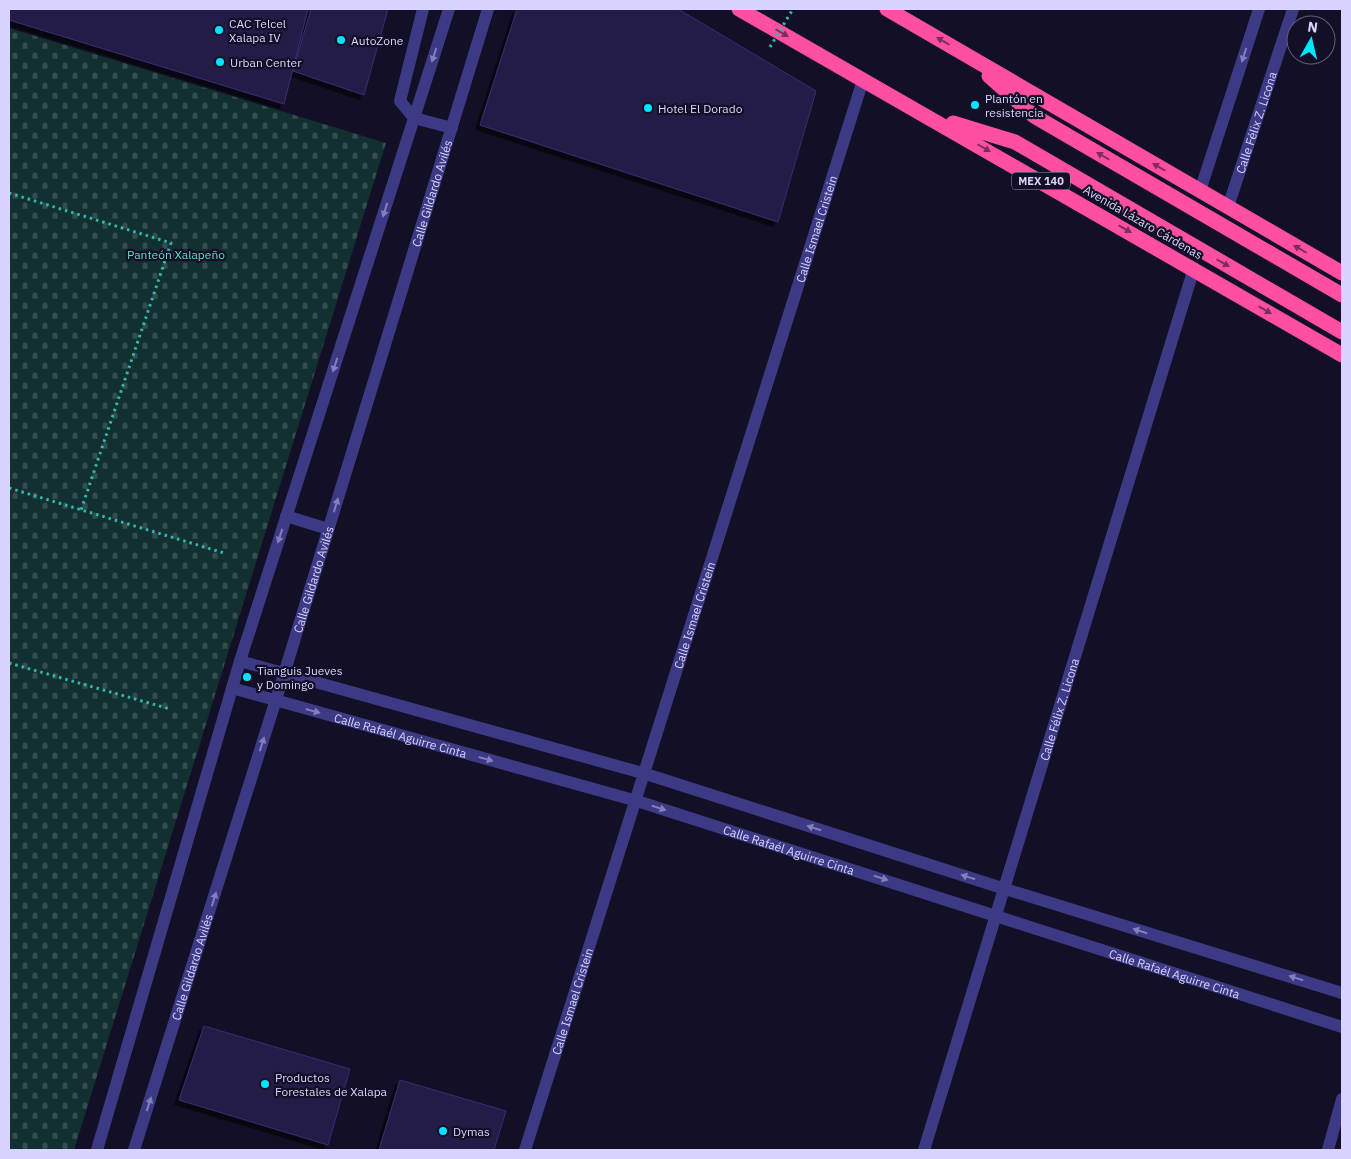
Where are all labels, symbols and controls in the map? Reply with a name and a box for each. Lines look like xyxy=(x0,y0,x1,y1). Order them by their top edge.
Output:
north arrow xyxy=(1286,15,1336,65)
place label: CAC Telcel Xalapa IV xyxy=(229,16,286,45)
text: N xyxy=(1307,18,1319,37)
marker: CAC Telcel Xalapa IV xyxy=(213,24,225,36)
one-way arrow xyxy=(774,29,789,37)
place label: AutoZone xyxy=(351,33,404,48)
marker: AutoZone xyxy=(335,34,347,46)
one-way arrow xyxy=(937,37,950,46)
one-way arrow xyxy=(430,48,438,63)
one-way arrow xyxy=(1240,48,1248,63)
place label: Urban Center xyxy=(230,55,302,70)
marker: Urban Center xyxy=(214,56,226,68)
street label: Calle Félix Z. Licona xyxy=(1232,69,1280,175)
place label: Plantón en resistencia xyxy=(985,91,1044,120)
marker: Plantón en resistencia xyxy=(969,99,981,111)
place label: Hotel El Dorado xyxy=(658,101,743,116)
marker: Hotel El Dorado xyxy=(642,102,654,114)
street label: Calle Gildardo Avilés xyxy=(408,138,455,248)
one-way arrow xyxy=(976,144,991,152)
one-way arrow xyxy=(1097,152,1110,161)
one-way arrow xyxy=(1153,163,1166,172)
road number: MEX 140 xyxy=(1012,172,1070,190)
street label: Calle Ismael Cristein xyxy=(792,174,840,284)
street label: Avenida Lázaro Cárdenas xyxy=(1081,182,1205,262)
one-way arrow xyxy=(380,203,388,218)
one-way arrow xyxy=(1118,224,1131,233)
one-way arrow xyxy=(1293,244,1307,253)
park label: Panteón Xalapeño xyxy=(127,247,225,262)
one-way arrow xyxy=(1217,259,1230,268)
one-way arrow xyxy=(1259,306,1272,315)
one-way arrow xyxy=(331,357,338,372)
one-way arrow xyxy=(332,497,340,512)
street label: Calle Gildardo Avilés xyxy=(290,524,336,635)
one-way arrow xyxy=(276,529,284,544)
street label: Calle Ismael Cristein xyxy=(670,560,718,670)
street label: Calle Félix Z. Licona xyxy=(1036,656,1082,762)
place label: Tianguis Jueves y Domingo xyxy=(257,663,343,692)
marker: Tianguis Jueves y Domingo xyxy=(241,671,253,683)
one-way arrow xyxy=(305,707,320,715)
street label: Calle Rafaél Aguirre Cinta xyxy=(333,709,469,761)
one-way arrow xyxy=(259,736,267,751)
one-way arrow xyxy=(479,755,494,763)
one-way arrow xyxy=(652,805,667,812)
street label: Calle Rafaél Aguirre Cinta xyxy=(722,822,857,878)
one-way arrow xyxy=(806,823,821,831)
one-way arrow xyxy=(961,873,976,881)
one-way arrow xyxy=(874,875,889,883)
one-way arrow xyxy=(210,891,218,906)
street label: Calle Gildardo Avilés xyxy=(168,912,216,1022)
one-way arrow xyxy=(1133,926,1148,934)
street label: Calle Rafaél Aguirre Cinta xyxy=(1107,945,1243,1002)
street label: Calle Ismael Cristein xyxy=(548,946,596,1057)
one-way arrow xyxy=(1288,974,1303,982)
place label: Productos Forestales de Xalapa xyxy=(275,1070,388,1099)
marker: Productos Forestales de Xalapa xyxy=(259,1078,271,1090)
one-way arrow xyxy=(146,1096,153,1111)
place label: Dymas xyxy=(453,1124,490,1139)
marker: Dymas xyxy=(437,1125,449,1137)

